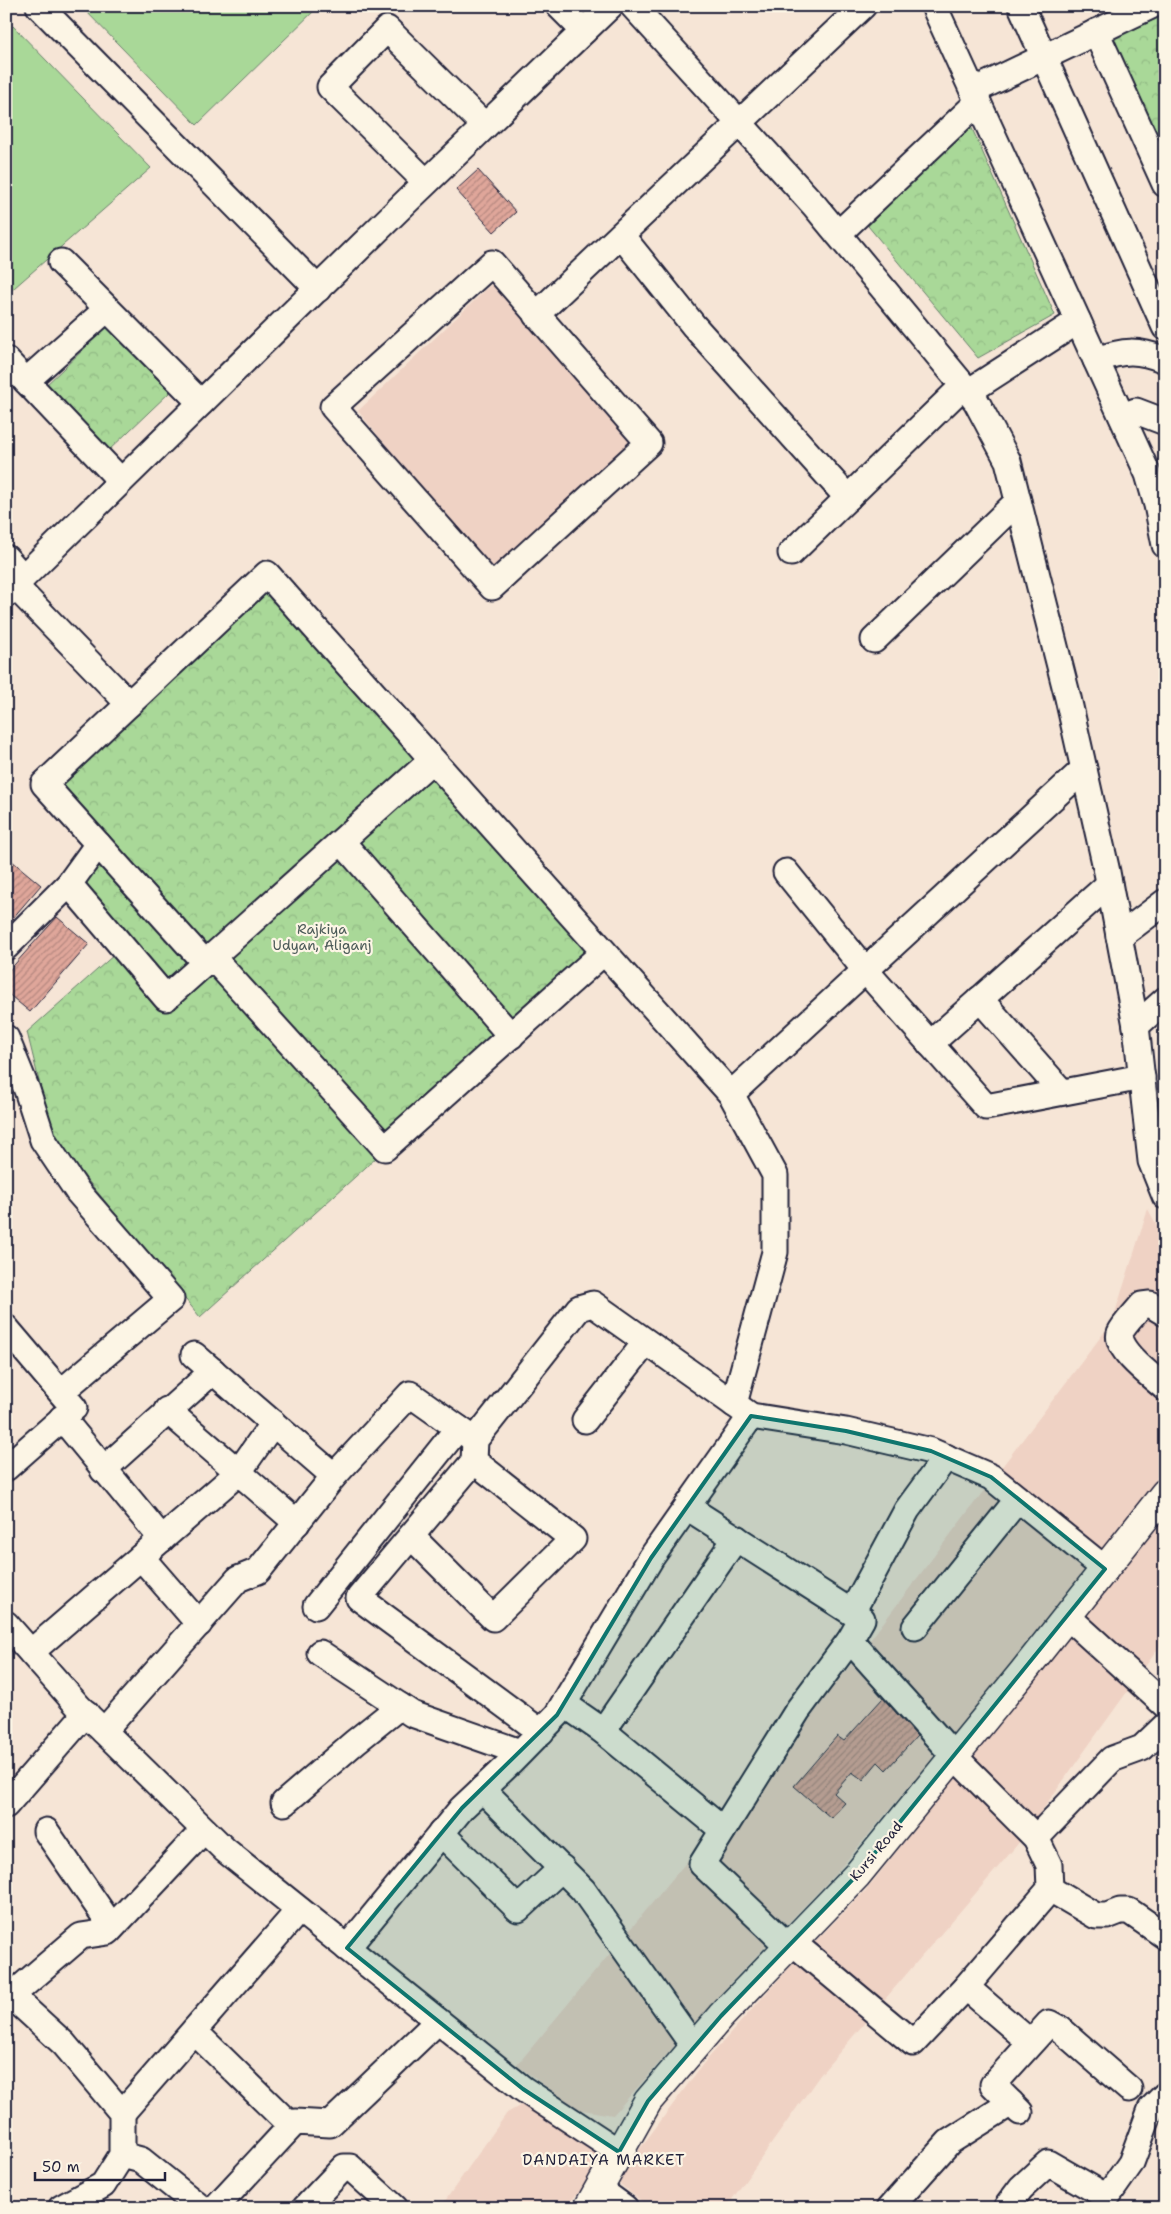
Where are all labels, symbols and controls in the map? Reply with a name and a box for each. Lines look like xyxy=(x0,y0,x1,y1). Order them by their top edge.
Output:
park label: Rajkiya Udyan, Aliganj xyxy=(273,920,371,954)
street label: Kursi Road xyxy=(846,1817,906,1885)
scale bar xyxy=(35,2149,165,2181)
district label: DANDAIYA MARKET xyxy=(522,2150,686,2170)
text: 50 m xyxy=(42,2157,80,2177)

